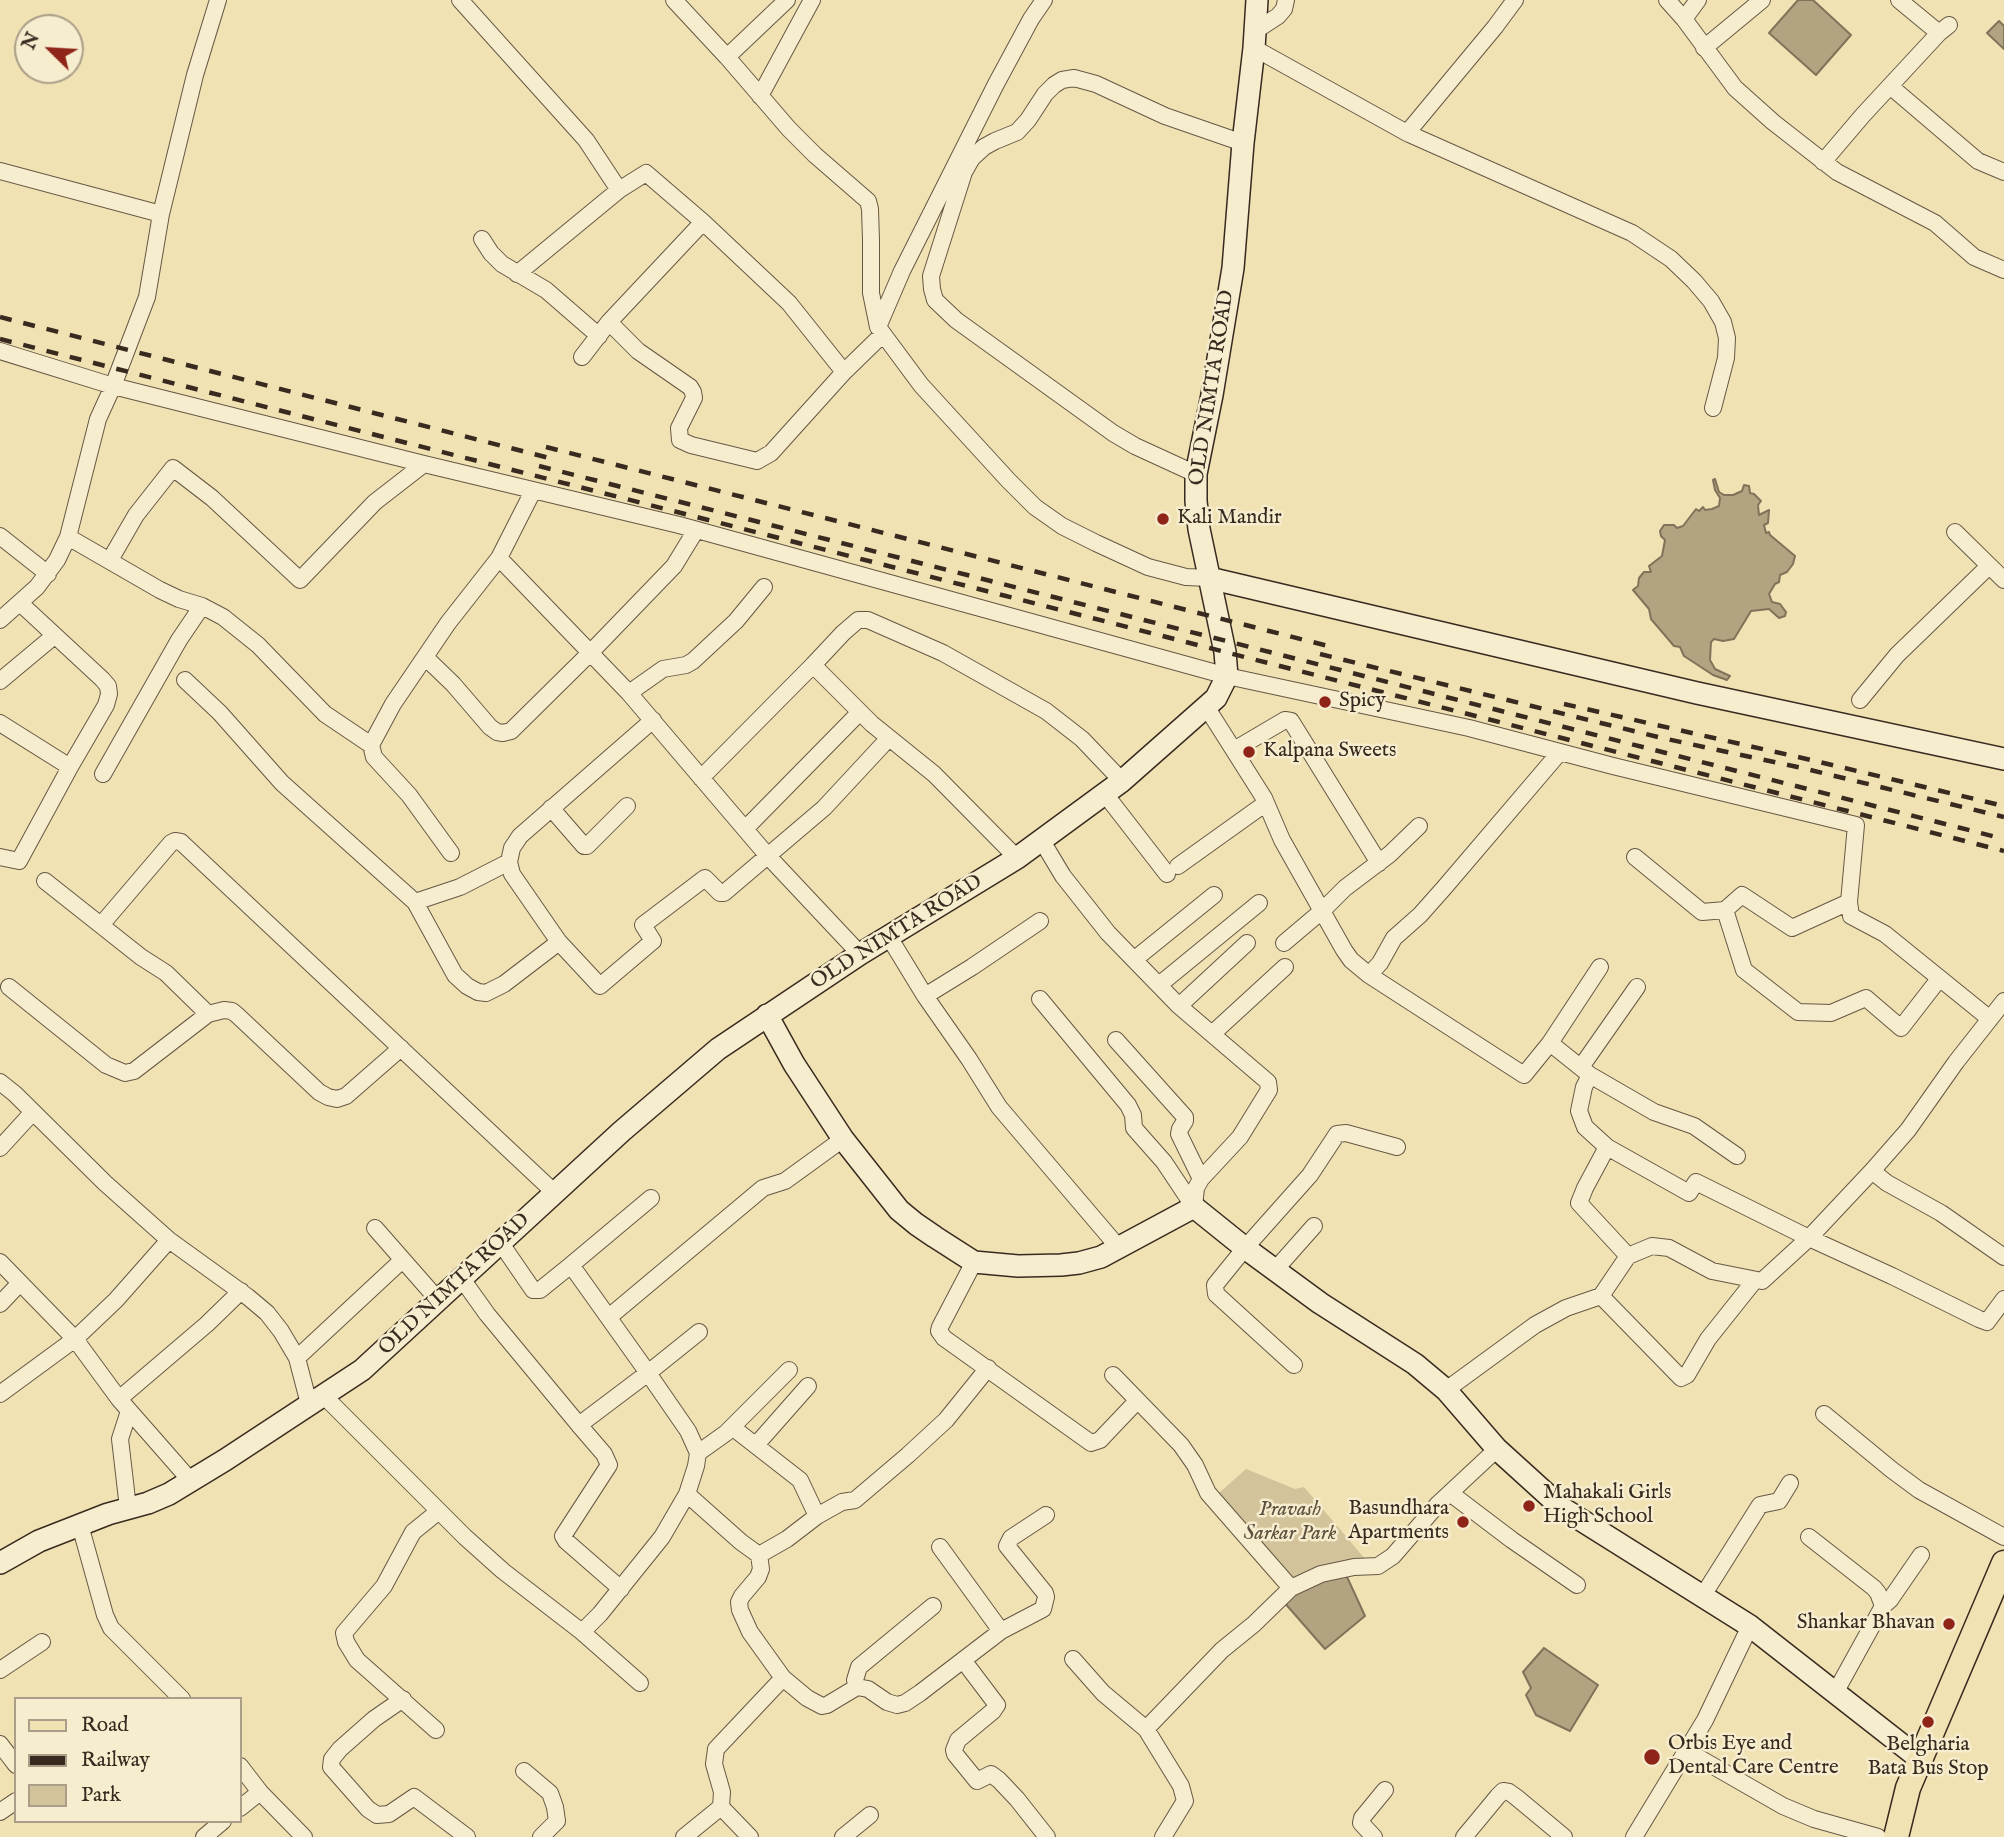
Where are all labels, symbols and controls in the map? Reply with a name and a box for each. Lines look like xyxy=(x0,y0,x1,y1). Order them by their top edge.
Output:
north arrow xyxy=(14,14,84,84)
text: N xyxy=(17,29,46,54)
street label: OLD NIMTA ROAD xyxy=(1185,288,1241,488)
place label: Kali Mandir xyxy=(1177,506,1282,532)
marker: Kali Mandir xyxy=(1155,511,1171,527)
place label: Spicy xyxy=(1339,689,1386,715)
marker: Spicy xyxy=(1317,694,1333,710)
place label: Kalpana Sweets xyxy=(1263,739,1396,765)
marker: Kalpana Sweets xyxy=(1241,744,1257,760)
street label: OLD NIMTA ROAD xyxy=(807,870,987,996)
street label: OLD NIMTA ROAD xyxy=(374,1208,536,1362)
place label: Mahakali Girls High School xyxy=(1543,1481,1672,1531)
place label: Basundhara Apartments xyxy=(1348,1497,1449,1547)
park label: Pravash Sarkar Park xyxy=(1244,1498,1336,1548)
marker: Mahakali Girls High School xyxy=(1521,1498,1537,1514)
marker: Basundhara Apartments xyxy=(1455,1514,1471,1530)
place label: Shankar Bhavan xyxy=(1797,1611,1935,1637)
marker: Shankar Bhavan xyxy=(1941,1616,1957,1632)
legend xyxy=(14,1697,242,1823)
text: Road xyxy=(81,1712,128,1739)
marker: Belgharia Bata Bus Stop xyxy=(1920,1714,1936,1730)
place label: Orbis Eye and Dental Care Centre xyxy=(1668,1732,1839,1782)
place label: Belgharia Bata Bus Stop xyxy=(1867,1733,1989,1783)
text: Railway xyxy=(81,1747,150,1774)
marker: Orbis Eye and Dental Care Centre xyxy=(1642,1747,1662,1767)
text: Park xyxy=(81,1782,121,1809)

